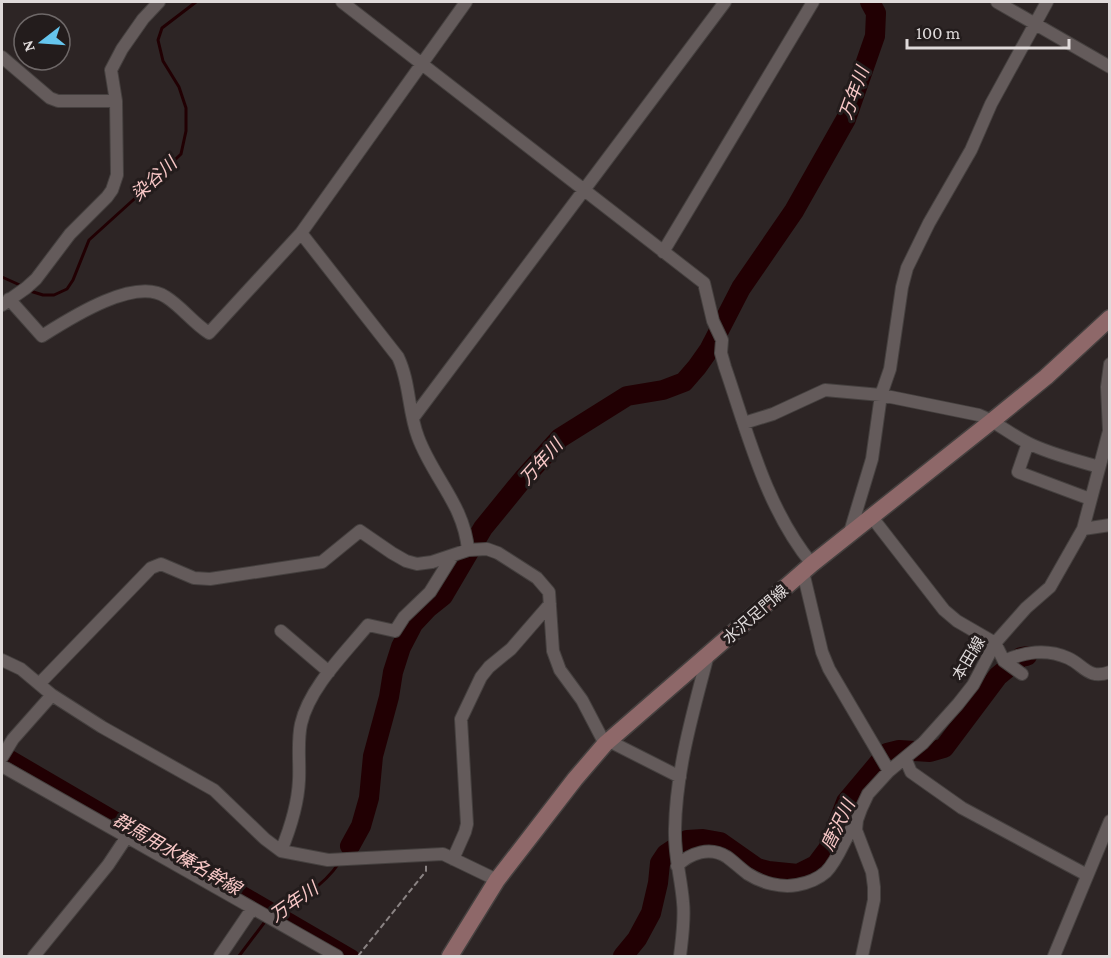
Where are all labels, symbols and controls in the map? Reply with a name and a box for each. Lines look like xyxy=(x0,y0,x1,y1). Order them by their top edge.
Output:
north arrow xyxy=(12,12,72,72)
scale bar xyxy=(907,12,1069,50)
text: 100 m xyxy=(916,23,961,43)
text: N xyxy=(18,38,38,54)
water label: 万年川 xyxy=(835,62,873,122)
water label: 染谷川 xyxy=(127,152,182,205)
water label: 万年川 xyxy=(516,434,568,489)
street label: 水沢足門線 xyxy=(720,582,791,647)
street label: 本田線 xyxy=(949,633,988,683)
water label: 唐沢川 xyxy=(817,795,860,854)
water label: 群馬用水榛名幹線 xyxy=(110,809,246,900)
water label: 万年川 xyxy=(266,877,323,926)

